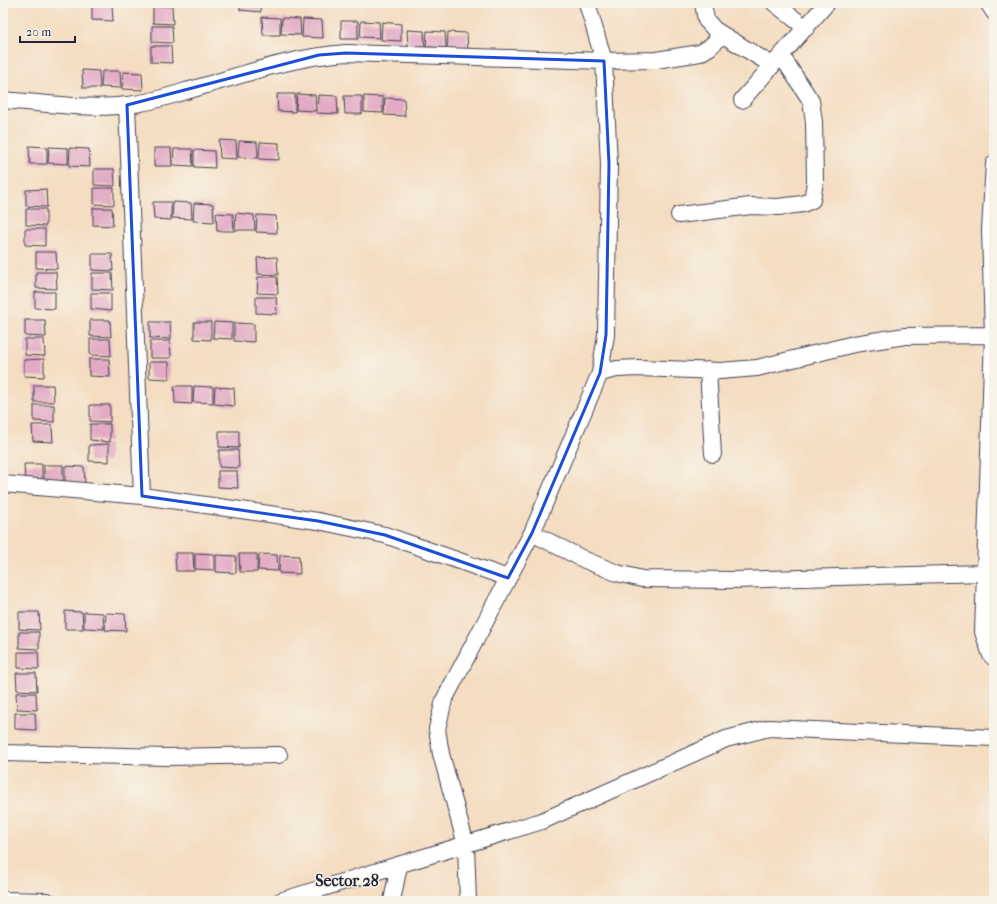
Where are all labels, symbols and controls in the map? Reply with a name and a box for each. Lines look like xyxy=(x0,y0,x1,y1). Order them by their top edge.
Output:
scale bar xyxy=(20,18,75,44)
text: 20 m xyxy=(26,25,51,39)
district label: Sector 28 xyxy=(315,871,379,890)

